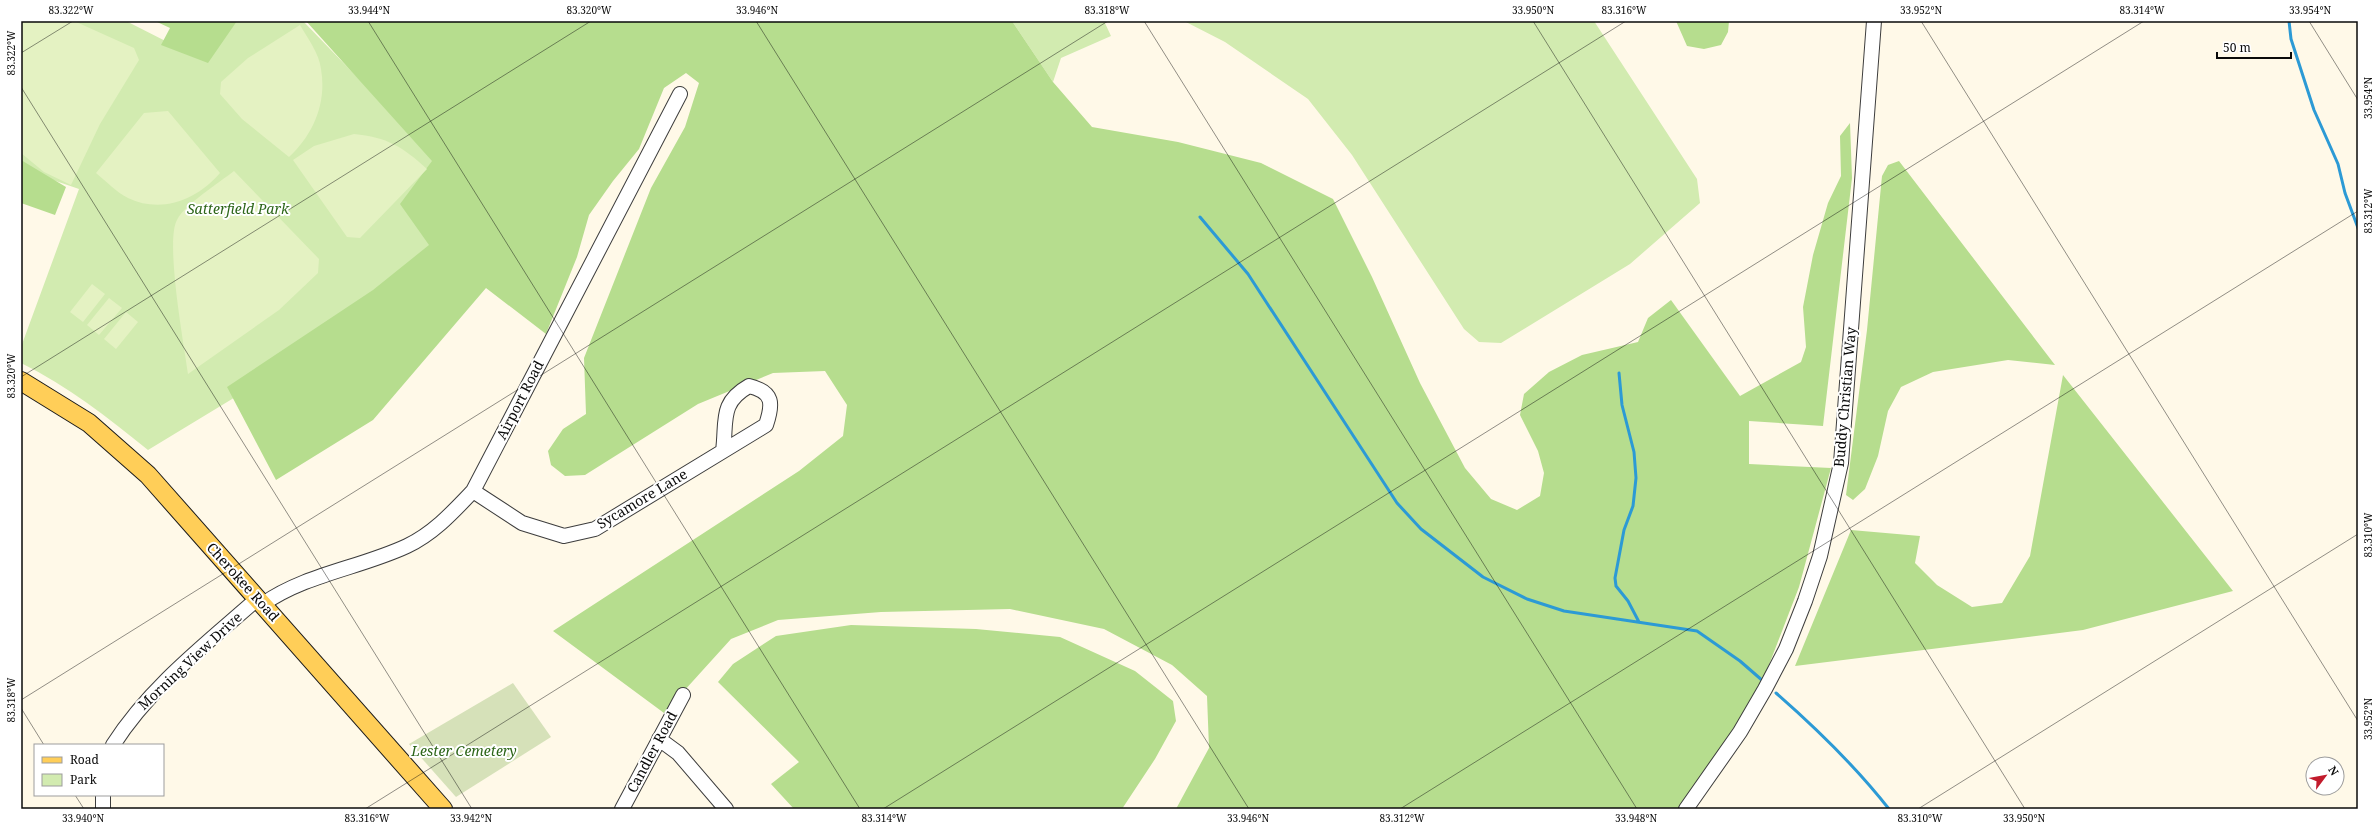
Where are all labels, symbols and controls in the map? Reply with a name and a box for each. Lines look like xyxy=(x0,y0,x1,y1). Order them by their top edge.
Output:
text: 83.322°W xyxy=(49,3,94,17)
text: 33.944°N xyxy=(348,3,390,17)
text: 83.320°W xyxy=(567,3,612,17)
text: 33.946°N xyxy=(736,3,778,17)
text: 83.318°W xyxy=(1085,3,1130,17)
text: 33.950°N xyxy=(1512,3,1554,17)
text: 83.316°W xyxy=(1602,3,1647,17)
text: 33.952°N xyxy=(1900,3,1942,17)
text: 83.314°W xyxy=(2120,3,2165,17)
text: 33.954°N xyxy=(2289,3,2331,17)
text: 83.322°W xyxy=(4,30,18,75)
scale bar xyxy=(2217,34,2291,60)
text: 50 m xyxy=(2223,39,2251,56)
text: 33.954°N xyxy=(2361,77,2375,119)
text: 83.312°W xyxy=(2361,188,2375,233)
park label: Satterfield Park xyxy=(187,199,290,218)
street label: Buddy Christian Way xyxy=(1829,326,1860,468)
text: 83.320°W xyxy=(4,353,18,398)
street label: Airport Road xyxy=(491,357,548,443)
street label: Sycamore Lane xyxy=(593,464,690,533)
text: 83.310°W xyxy=(2361,512,2375,557)
street label: Cherokee Road xyxy=(203,538,284,625)
street label: Morning View Drive xyxy=(134,607,246,714)
text: 83.318°W xyxy=(4,677,18,722)
text: 33.952°N xyxy=(2361,698,2375,740)
street label: Candler Road xyxy=(622,707,681,796)
park label: Lester Cemetery xyxy=(410,741,517,760)
legend xyxy=(34,744,164,796)
text: Road xyxy=(70,751,100,768)
north arrow xyxy=(2305,756,2345,796)
text: N xyxy=(2325,763,2343,778)
text: Park xyxy=(70,771,98,788)
text: 33.940°N xyxy=(62,811,104,825)
text: 83.316°W xyxy=(345,811,390,825)
text: 33.942°N xyxy=(450,811,492,825)
text: 83.314°W xyxy=(862,811,907,825)
text: 33.946°N xyxy=(1227,811,1269,825)
text: 83.312°W xyxy=(1380,811,1425,825)
text: 33.948°N xyxy=(1615,811,1657,825)
text: 83.310°W xyxy=(1898,811,1943,825)
text: 33.950°N xyxy=(2003,811,2045,825)

